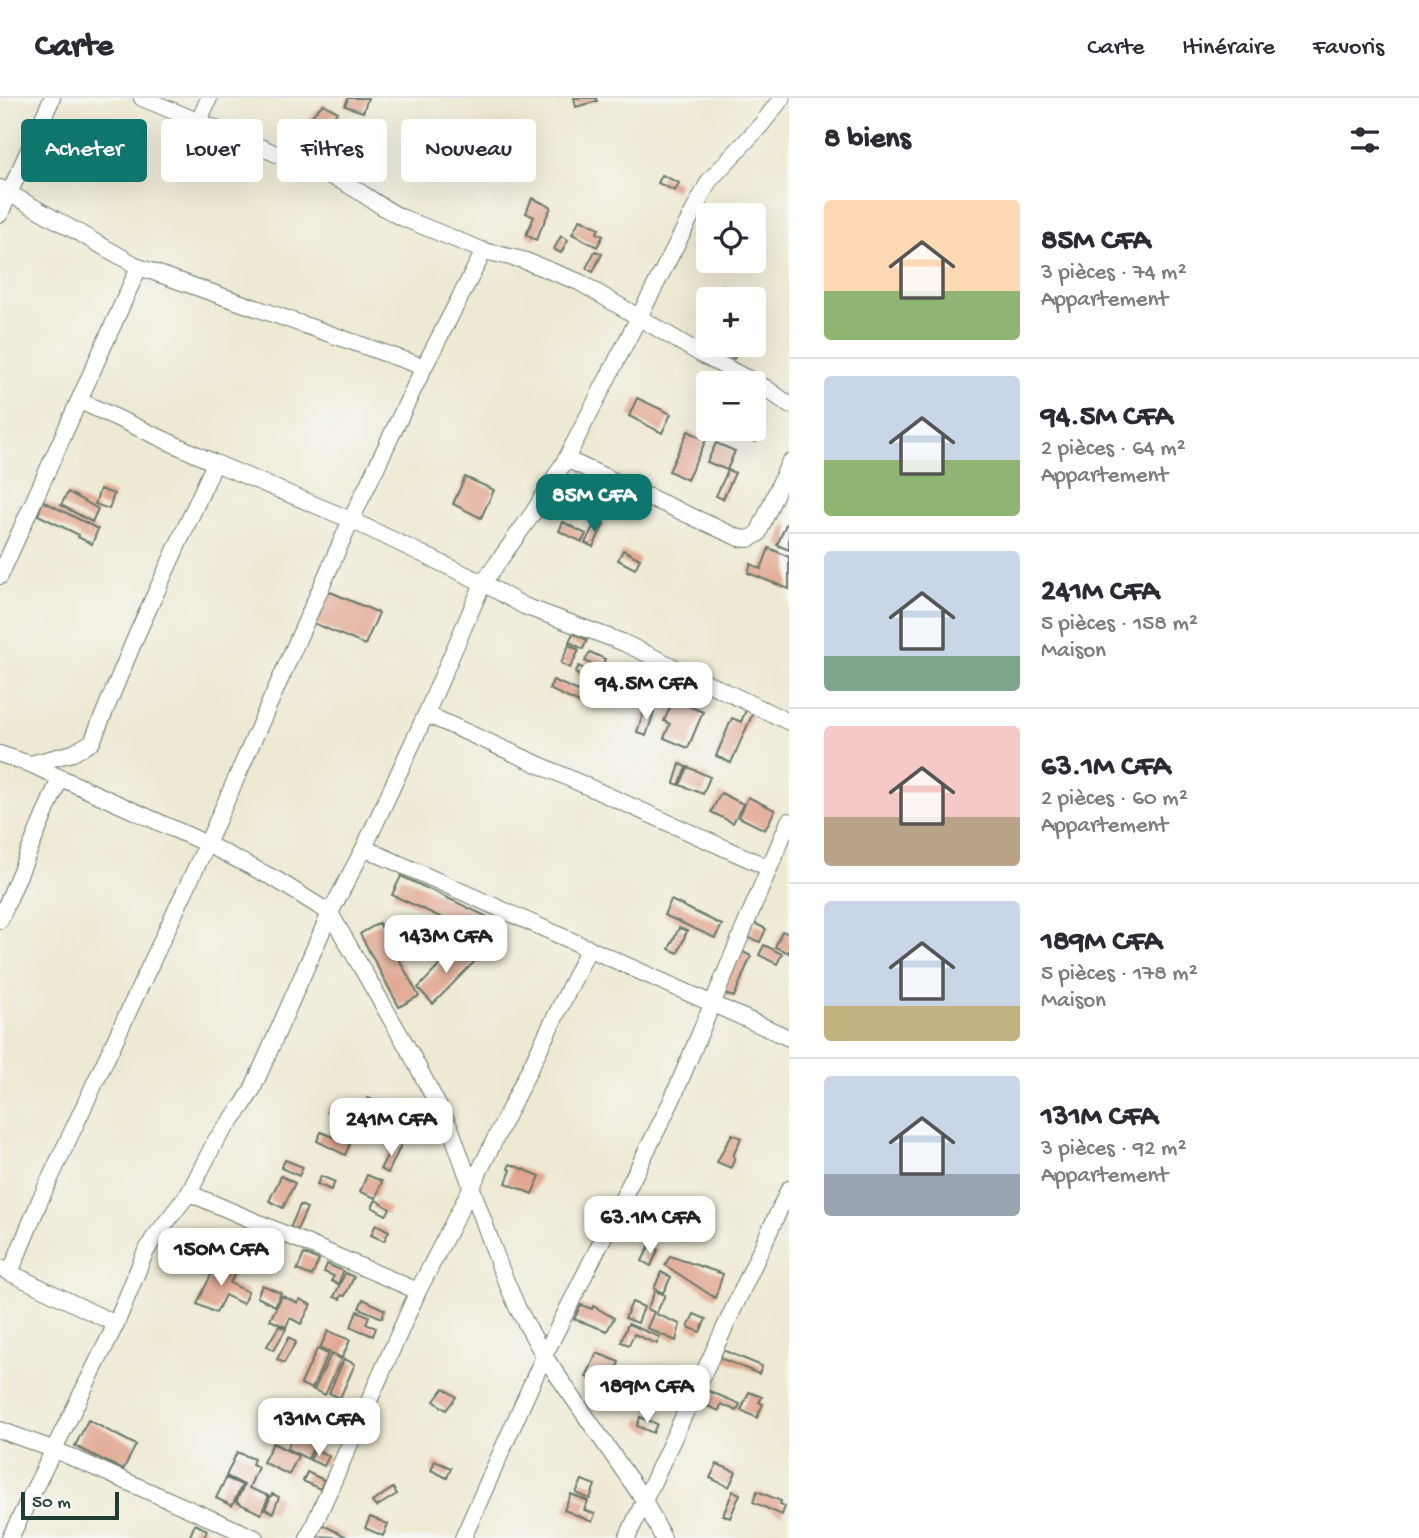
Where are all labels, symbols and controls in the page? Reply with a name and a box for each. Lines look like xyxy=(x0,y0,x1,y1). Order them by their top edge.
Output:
text: Carte xyxy=(35,29,113,67)
text: Carte xyxy=(1087,34,1144,63)
text: Itinéraire xyxy=(1182,34,1275,63)
text: Favoris xyxy=(1313,34,1384,63)
chip: Acheter xyxy=(21,119,147,182)
chip: Louer xyxy=(161,119,263,182)
chip: Filtres xyxy=(277,119,387,182)
chip: Nouveau xyxy=(401,119,536,182)
icon: filters xyxy=(1346,121,1384,159)
text: 8 biens xyxy=(824,123,911,158)
map controls xyxy=(696,203,766,441)
button: locate xyxy=(696,203,766,273)
text: 85M CFA xyxy=(1041,225,1150,260)
icon: home xyxy=(880,228,964,312)
text: 3 pièces · 74 m² xyxy=(1041,260,1187,287)
button: + xyxy=(696,287,766,357)
text: Appartement xyxy=(1041,287,1168,314)
button: − xyxy=(696,371,766,441)
text: 94.5M CFA xyxy=(1041,401,1173,436)
icon: home xyxy=(880,404,964,488)
text: 2 pièces · 64 m² xyxy=(1041,436,1186,463)
text: Appartement xyxy=(1041,463,1168,490)
pin: 85M CFA xyxy=(529,474,659,534)
text: 85M CFA xyxy=(552,483,636,510)
text: 241M CFA xyxy=(1041,576,1159,611)
icon: home xyxy=(880,579,964,663)
text: 5 pièces · 158 m² xyxy=(1041,611,1198,638)
text: Maison xyxy=(1041,638,1106,665)
pin: 94.5M CFA xyxy=(566,662,726,722)
text: 94.5M CFA xyxy=(596,671,696,698)
text: 63.1M CFA xyxy=(1041,751,1171,786)
icon: home xyxy=(880,754,964,838)
text: 2 pièces · 60 m² xyxy=(1041,786,1188,813)
text: Appartement xyxy=(1041,813,1168,840)
pin: 143M CFA xyxy=(374,916,518,975)
text: 143M CFA xyxy=(400,924,492,951)
text: 189M CFA xyxy=(1041,926,1162,961)
icon: home xyxy=(880,929,964,1013)
text: 5 pièces · 178 m² xyxy=(1041,961,1198,988)
text: Maison xyxy=(1041,988,1106,1015)
pin: 241M CFA xyxy=(319,1098,463,1158)
text: 131M CFA xyxy=(1041,1101,1158,1136)
icon: home xyxy=(880,1104,964,1188)
text: 241M CFA xyxy=(346,1107,436,1134)
text: 3 pièces · 92 m² xyxy=(1041,1136,1187,1163)
text: Appartement xyxy=(1041,1163,1168,1190)
pin: 63.1M CFA xyxy=(570,1196,730,1256)
text: 63.1M CFA xyxy=(600,1205,700,1232)
pin: 150M CFA xyxy=(149,1228,293,1288)
text: 150M CFA xyxy=(174,1237,268,1264)
pin: 189M CFA xyxy=(575,1366,719,1425)
text: 189M CFA xyxy=(601,1374,693,1401)
pin: 131M CFA xyxy=(247,1398,391,1458)
text: 131M CFA xyxy=(274,1407,364,1434)
scale bar xyxy=(21,1489,119,1521)
text: 50 m xyxy=(32,1492,71,1515)

